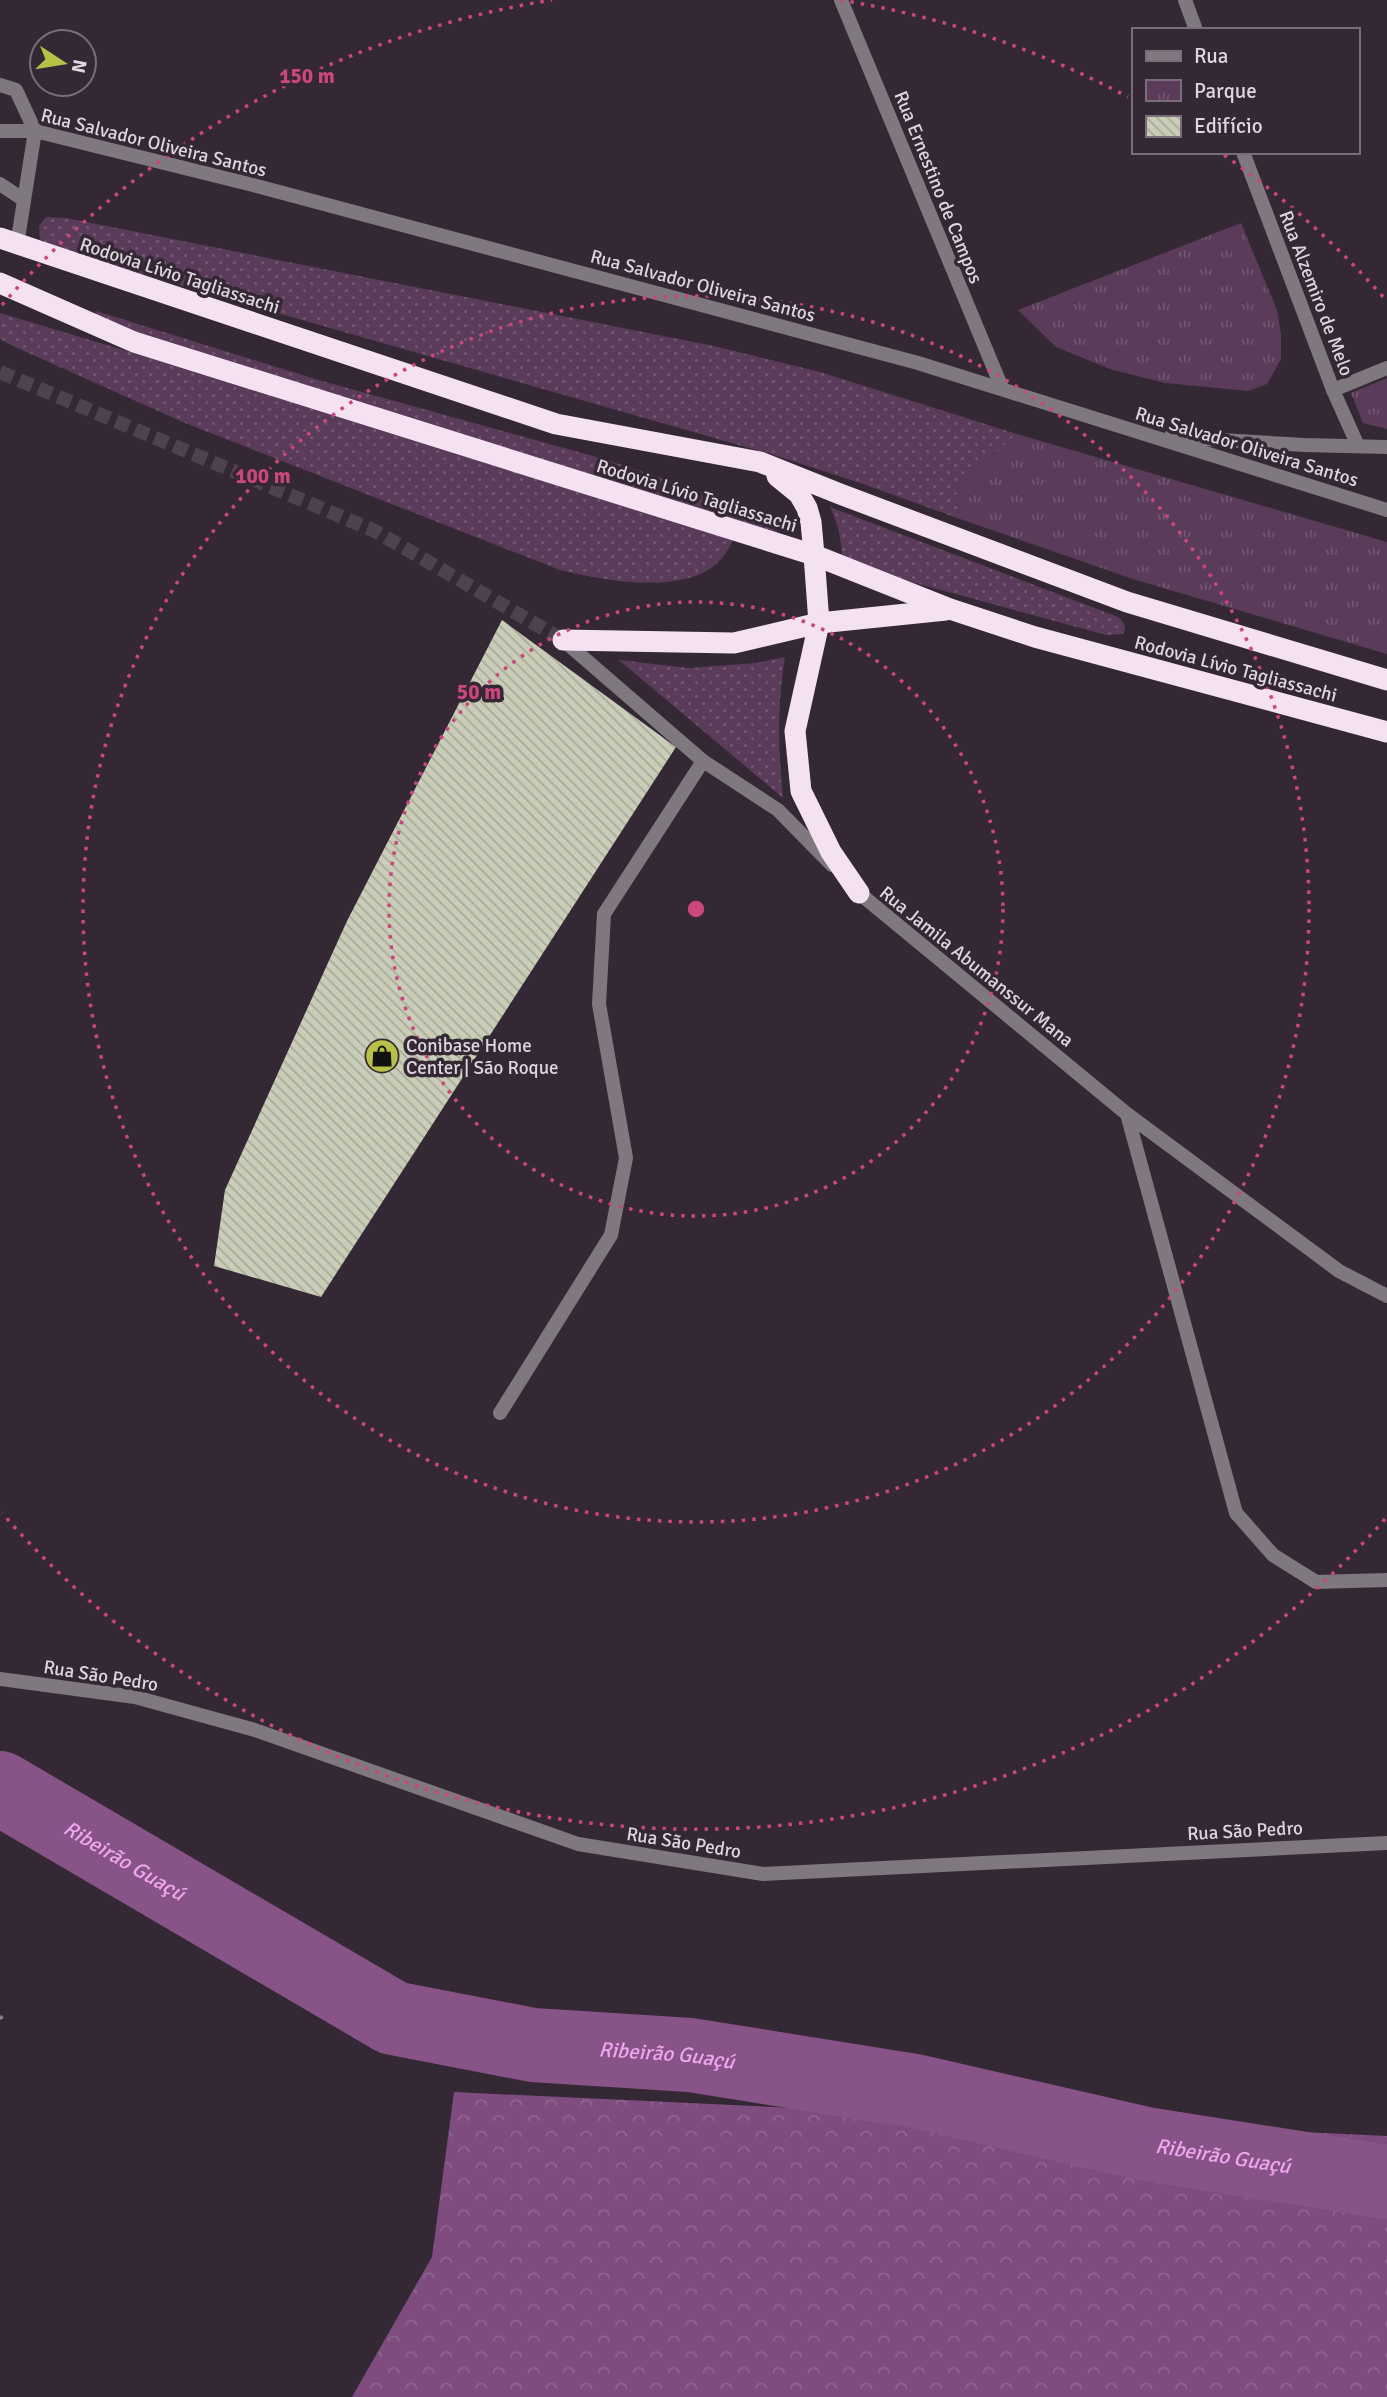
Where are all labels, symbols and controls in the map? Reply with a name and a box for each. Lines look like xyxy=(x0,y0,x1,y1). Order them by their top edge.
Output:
north arrow xyxy=(28,28,98,98)
legend xyxy=(1132,28,1359,154)
text: Rua xyxy=(1194,43,1228,69)
text: N xyxy=(66,57,92,75)
text: 150 m xyxy=(279,63,335,89)
text: Parque xyxy=(1194,78,1257,104)
street label: Rua Ernestino de Campos xyxy=(888,88,988,287)
street label: Rua Salvador Oliveira Santos xyxy=(38,103,269,183)
text: Edifício xyxy=(1194,113,1263,139)
street label: Rua Alzemiro de Melo xyxy=(1273,207,1359,380)
street label: Rodovia Lívio Tagliassachi xyxy=(77,232,283,320)
street label: Rua Salvador Oliveira Santos xyxy=(588,244,818,328)
street label: Rua Salvador Oliveira Santos xyxy=(1132,402,1361,492)
street label: Rodovia Lívio Tagliassachi xyxy=(593,454,800,538)
text: 100 m xyxy=(235,463,291,489)
street label: Rodovia Lívio Tagliassachi xyxy=(1132,630,1340,708)
text: 50 m xyxy=(457,679,501,705)
street label: Rua Jamila Abumanssur Mana xyxy=(874,881,1078,1053)
centre of rings xyxy=(684,897,708,921)
place label: Conibase Home Center | São Roque xyxy=(406,1034,559,1080)
shop icon: Conibase Home Center | São Roque xyxy=(363,1037,401,1075)
street label: Rua São Pedro xyxy=(42,1655,160,1697)
water label: Ribeirão Guaçú xyxy=(59,1815,191,1907)
street label: Rua São Pedro xyxy=(1187,1816,1304,1846)
street label: Rua São Pedro xyxy=(625,1822,743,1864)
water label: Ribeirão Guaçú xyxy=(598,2036,738,2075)
water label: Ribeirão Guaçú xyxy=(1154,2133,1294,2180)

